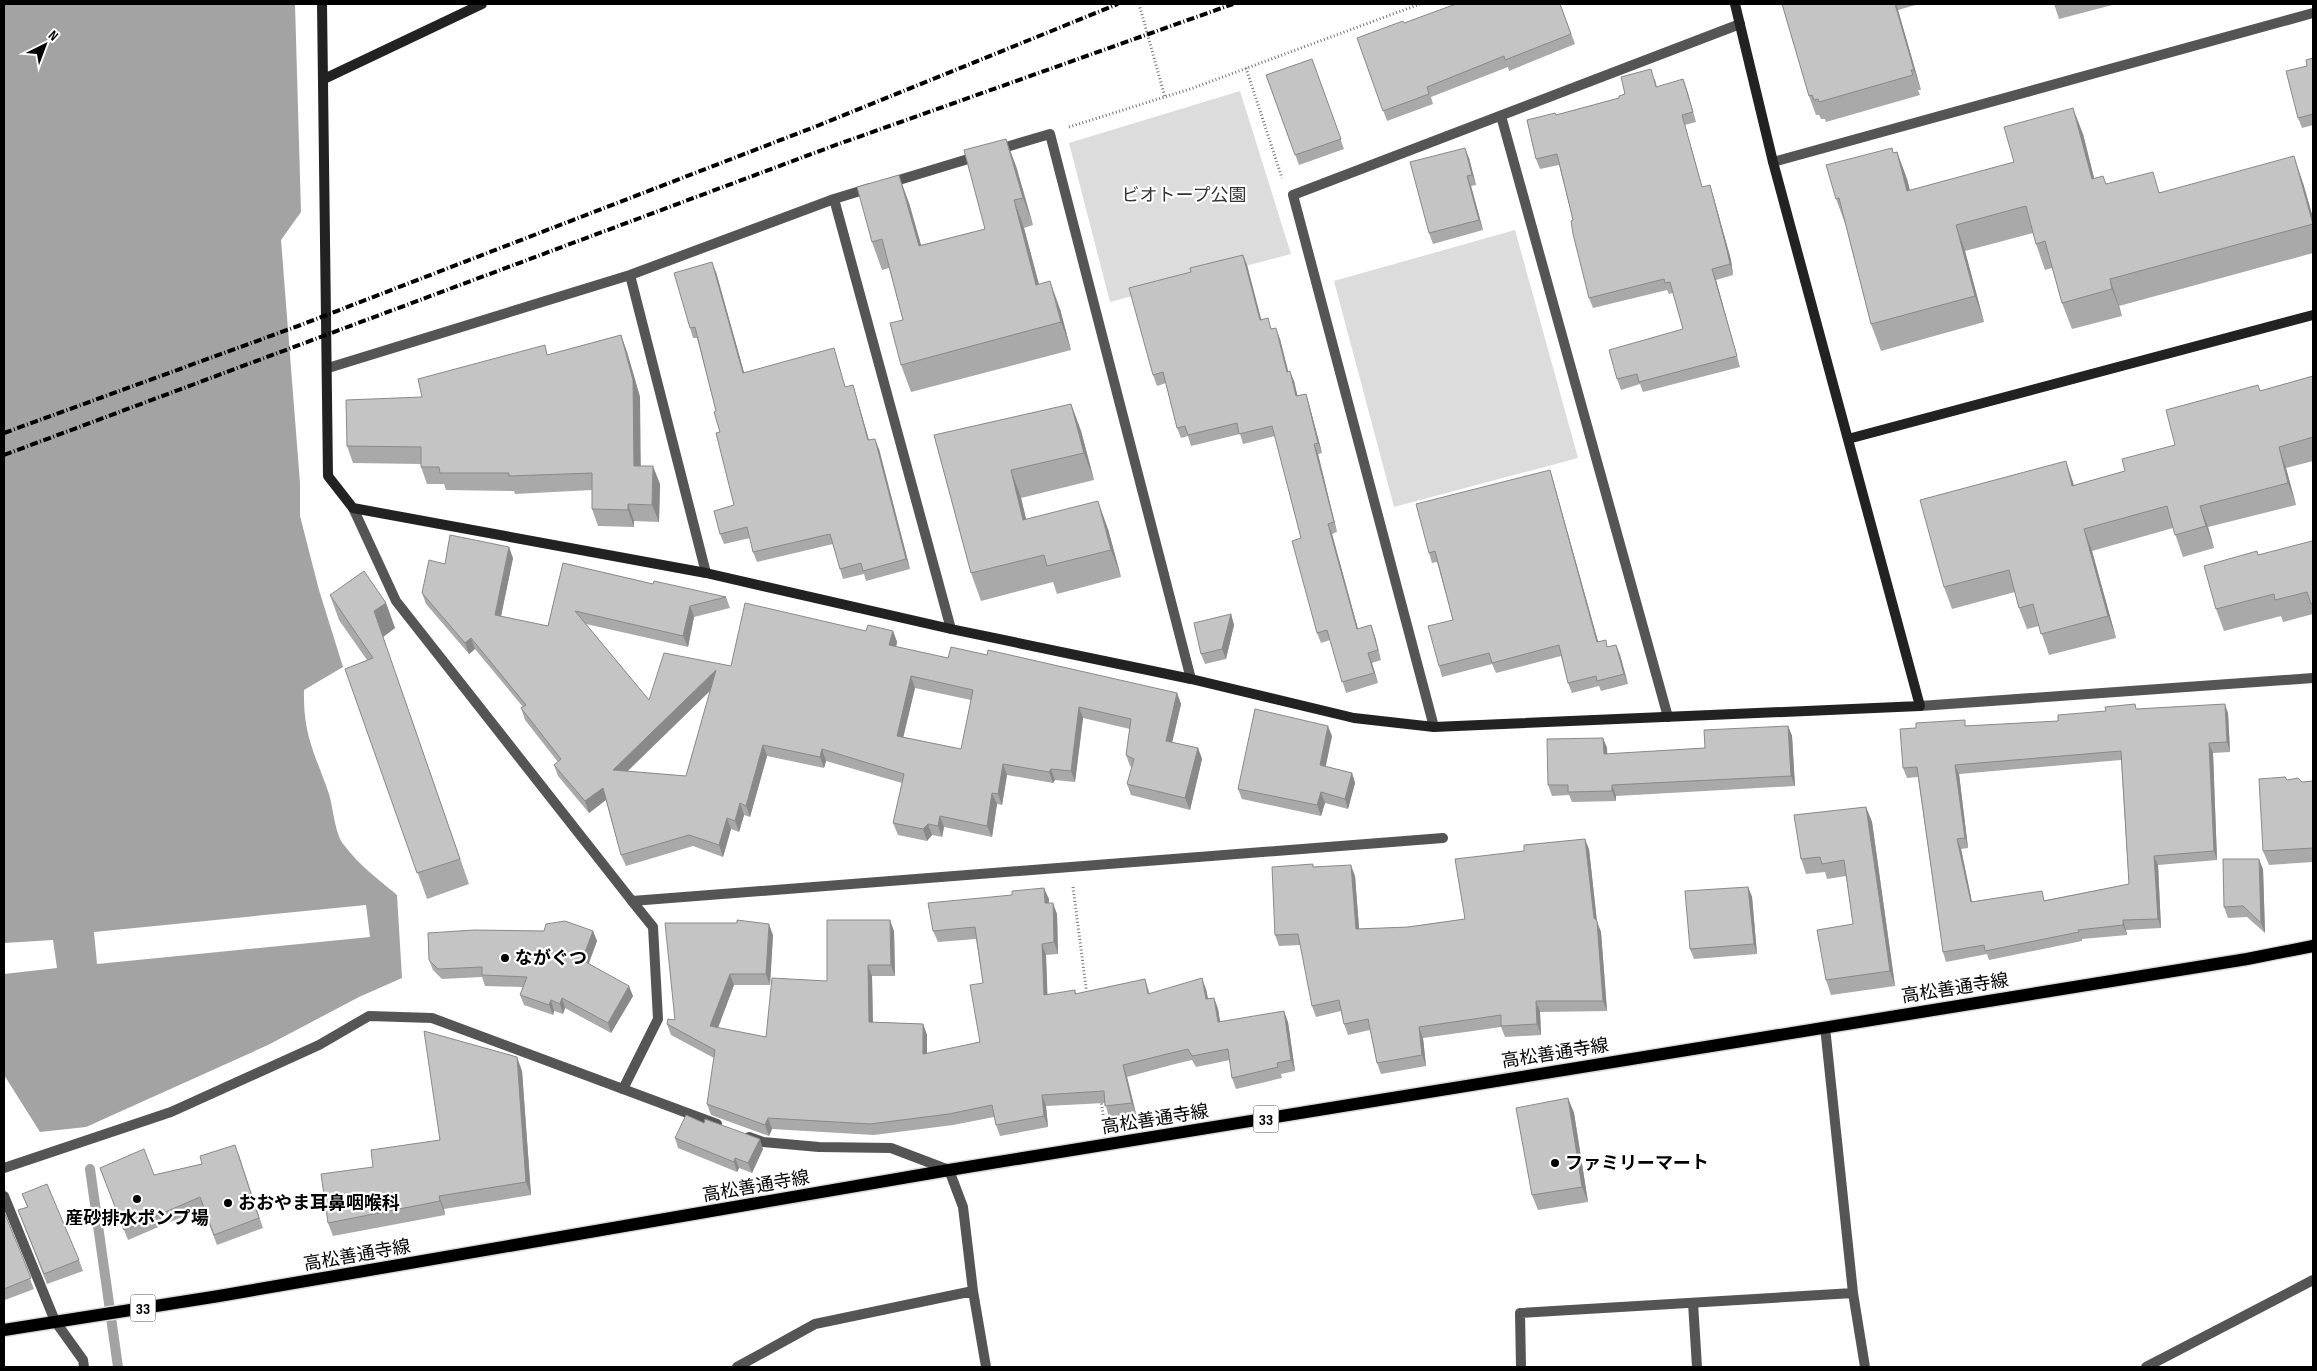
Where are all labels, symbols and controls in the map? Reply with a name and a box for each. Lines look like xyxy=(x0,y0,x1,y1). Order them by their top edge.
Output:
north arrow xyxy=(20,20,70,70)
text: N xyxy=(45,27,62,45)
park label: ビオトープ公園 xyxy=(1122,185,1246,206)
place label: ながぐつ xyxy=(515,948,587,969)
marker: ながぐつ xyxy=(499,952,511,964)
street label: 高松善通寺線 xyxy=(1900,970,2010,1007)
street label: 高松善通寺線 xyxy=(1500,1035,1610,1072)
street label: 高松善通寺線 xyxy=(1100,1101,1210,1138)
road number: 33 xyxy=(1254,1106,1278,1132)
place label: ファミリーマート xyxy=(1565,1153,1709,1174)
marker: ファミリーマート xyxy=(1549,1157,1561,1169)
street label: 高松善通寺線 xyxy=(701,1167,811,1206)
marker: 産砂排水ポンプ場 xyxy=(131,1193,143,1205)
place label: おおやま耳鼻咽喉科 xyxy=(238,1193,400,1214)
marker: おおやま耳鼻咽喉科 xyxy=(222,1197,234,1209)
place label: 産砂排水ポンプ場 xyxy=(65,1208,209,1229)
street label: 高松善通寺線 xyxy=(302,1236,412,1275)
road number: 33 xyxy=(130,1295,156,1322)

